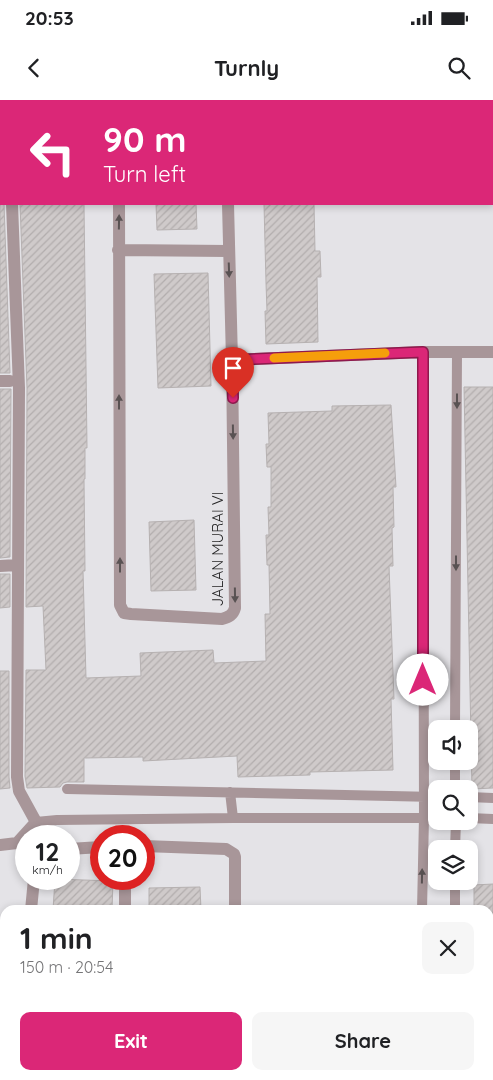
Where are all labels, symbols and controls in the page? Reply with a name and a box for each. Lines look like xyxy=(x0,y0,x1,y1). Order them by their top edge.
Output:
text: 20:53 xyxy=(25,6,74,30)
icon: back xyxy=(20,54,48,82)
text: Turnly xyxy=(214,54,279,82)
icon: search xyxy=(445,54,473,82)
text: 90 m xyxy=(103,117,186,161)
icon: left xyxy=(20,120,85,185)
text: Turn left xyxy=(103,160,186,188)
one-way arrow xyxy=(115,214,123,230)
one-way arrow xyxy=(225,262,233,278)
pin xyxy=(212,347,254,398)
icon: arrive xyxy=(219,354,247,382)
one-way arrow xyxy=(453,393,461,409)
one-way arrow xyxy=(115,394,123,410)
one-way arrow xyxy=(229,425,237,441)
street label: JALAN MURAI VI xyxy=(208,491,227,607)
one-way arrow xyxy=(452,556,460,572)
one-way arrow xyxy=(116,557,124,573)
one-way arrow xyxy=(231,587,239,603)
position arrow xyxy=(396,653,448,705)
map controls xyxy=(428,720,478,890)
button: sound xyxy=(428,720,478,770)
button: search xyxy=(428,780,478,830)
speed limit sign: 20 xyxy=(90,825,155,890)
text: 12 xyxy=(36,836,59,867)
button: layers xyxy=(428,840,478,890)
text: km/h xyxy=(32,862,63,877)
one-way arrow xyxy=(418,868,426,884)
text: 1 min xyxy=(20,919,93,957)
button: close xyxy=(422,922,474,974)
text: 150 m · 20:54 xyxy=(20,957,114,977)
button: Exit xyxy=(20,1012,242,1070)
button: Share xyxy=(252,1012,474,1070)

